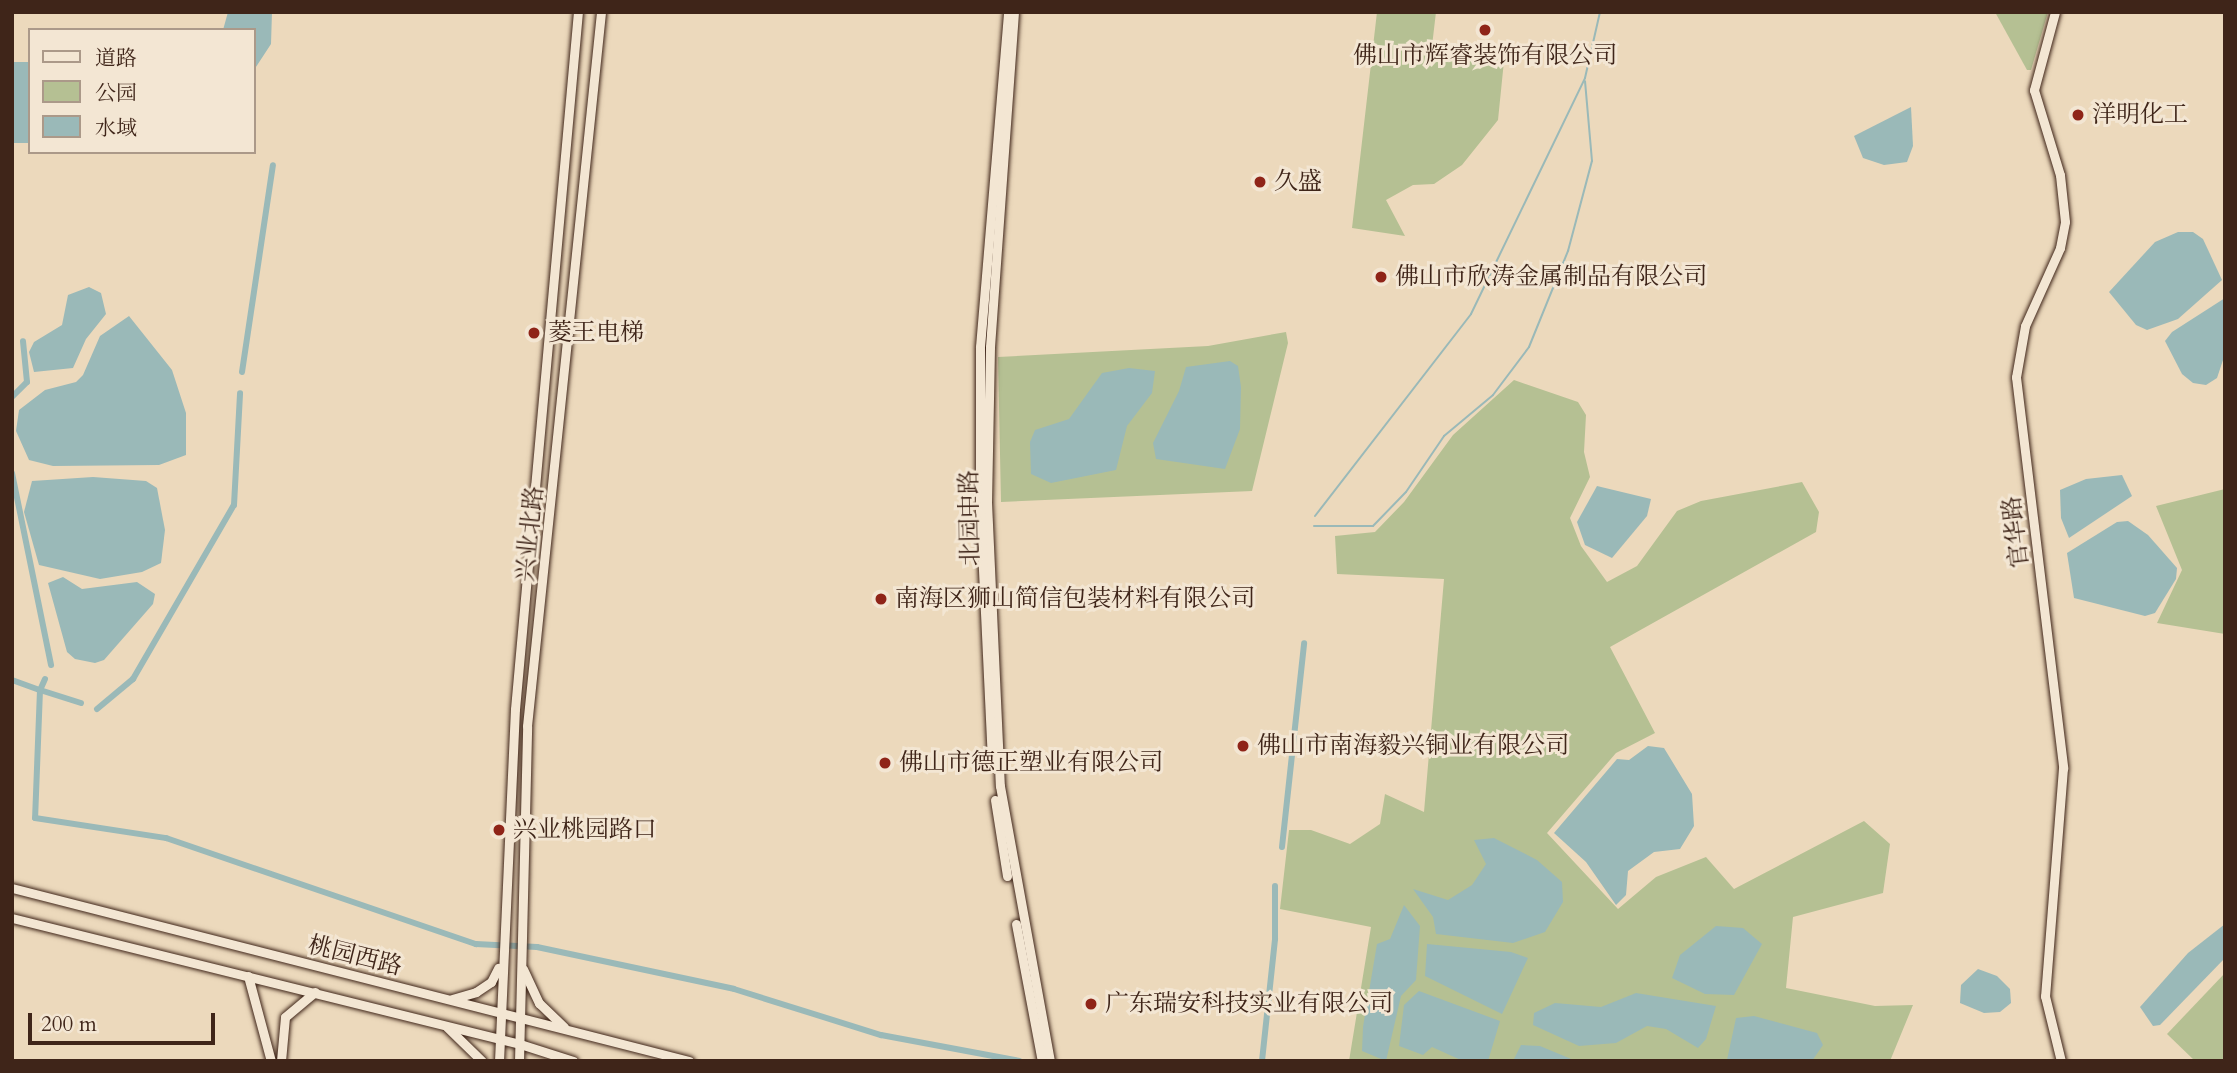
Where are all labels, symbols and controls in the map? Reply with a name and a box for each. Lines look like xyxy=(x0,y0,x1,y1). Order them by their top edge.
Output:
marker: 佛山市辉睿装饰有限公司 xyxy=(1477,22,1493,38)
legend xyxy=(28,28,256,154)
place label: 佛山市辉睿装饰有限公司 xyxy=(1353,42,1617,70)
text: 道路 xyxy=(95,44,137,73)
text: 公园 xyxy=(95,79,137,108)
place label: 洋明化工 xyxy=(2092,101,2188,129)
marker: 洋明化工 xyxy=(2070,107,2086,123)
text: 水域 xyxy=(95,114,137,143)
place label: 久盛 xyxy=(1274,168,1322,196)
marker: 久盛 xyxy=(1252,174,1268,190)
place label: 佛山市欣涛金属制品有限公司 xyxy=(1395,263,1707,291)
marker: 佛山市欣涛金属制品有限公司 xyxy=(1373,269,1389,285)
place label: 菱王电梯 xyxy=(548,319,644,347)
marker: 菱王电梯 xyxy=(526,325,542,341)
street label: 北园中路 xyxy=(955,470,985,566)
street label: 兴业北路 xyxy=(511,485,549,583)
street label: 官华路 xyxy=(1997,495,2035,569)
place label: 南海区狮山简信包装材料有限公司 xyxy=(895,585,1255,613)
marker: 南海区狮山简信包装材料有限公司 xyxy=(873,591,889,607)
place label: 佛山市南海毅兴铜业有限公司 xyxy=(1257,732,1569,760)
marker: 佛山市南海毅兴铜业有限公司 xyxy=(1235,738,1251,754)
place label: 佛山市德正塑业有限公司 xyxy=(899,749,1163,777)
marker: 佛山市德正塑业有限公司 xyxy=(877,755,893,771)
place label: 兴业桃园路口 xyxy=(513,816,657,844)
marker: 兴业桃园路口 xyxy=(491,822,507,838)
street label: 桃园西路 xyxy=(305,930,405,982)
place label: 广东瑞安科技实业有限公司 xyxy=(1105,990,1393,1018)
marker: 广东瑞安科技实业有限公司 xyxy=(1083,996,1099,1012)
scale bar xyxy=(32,1000,219,1044)
text: 200 m xyxy=(41,1010,97,1039)

